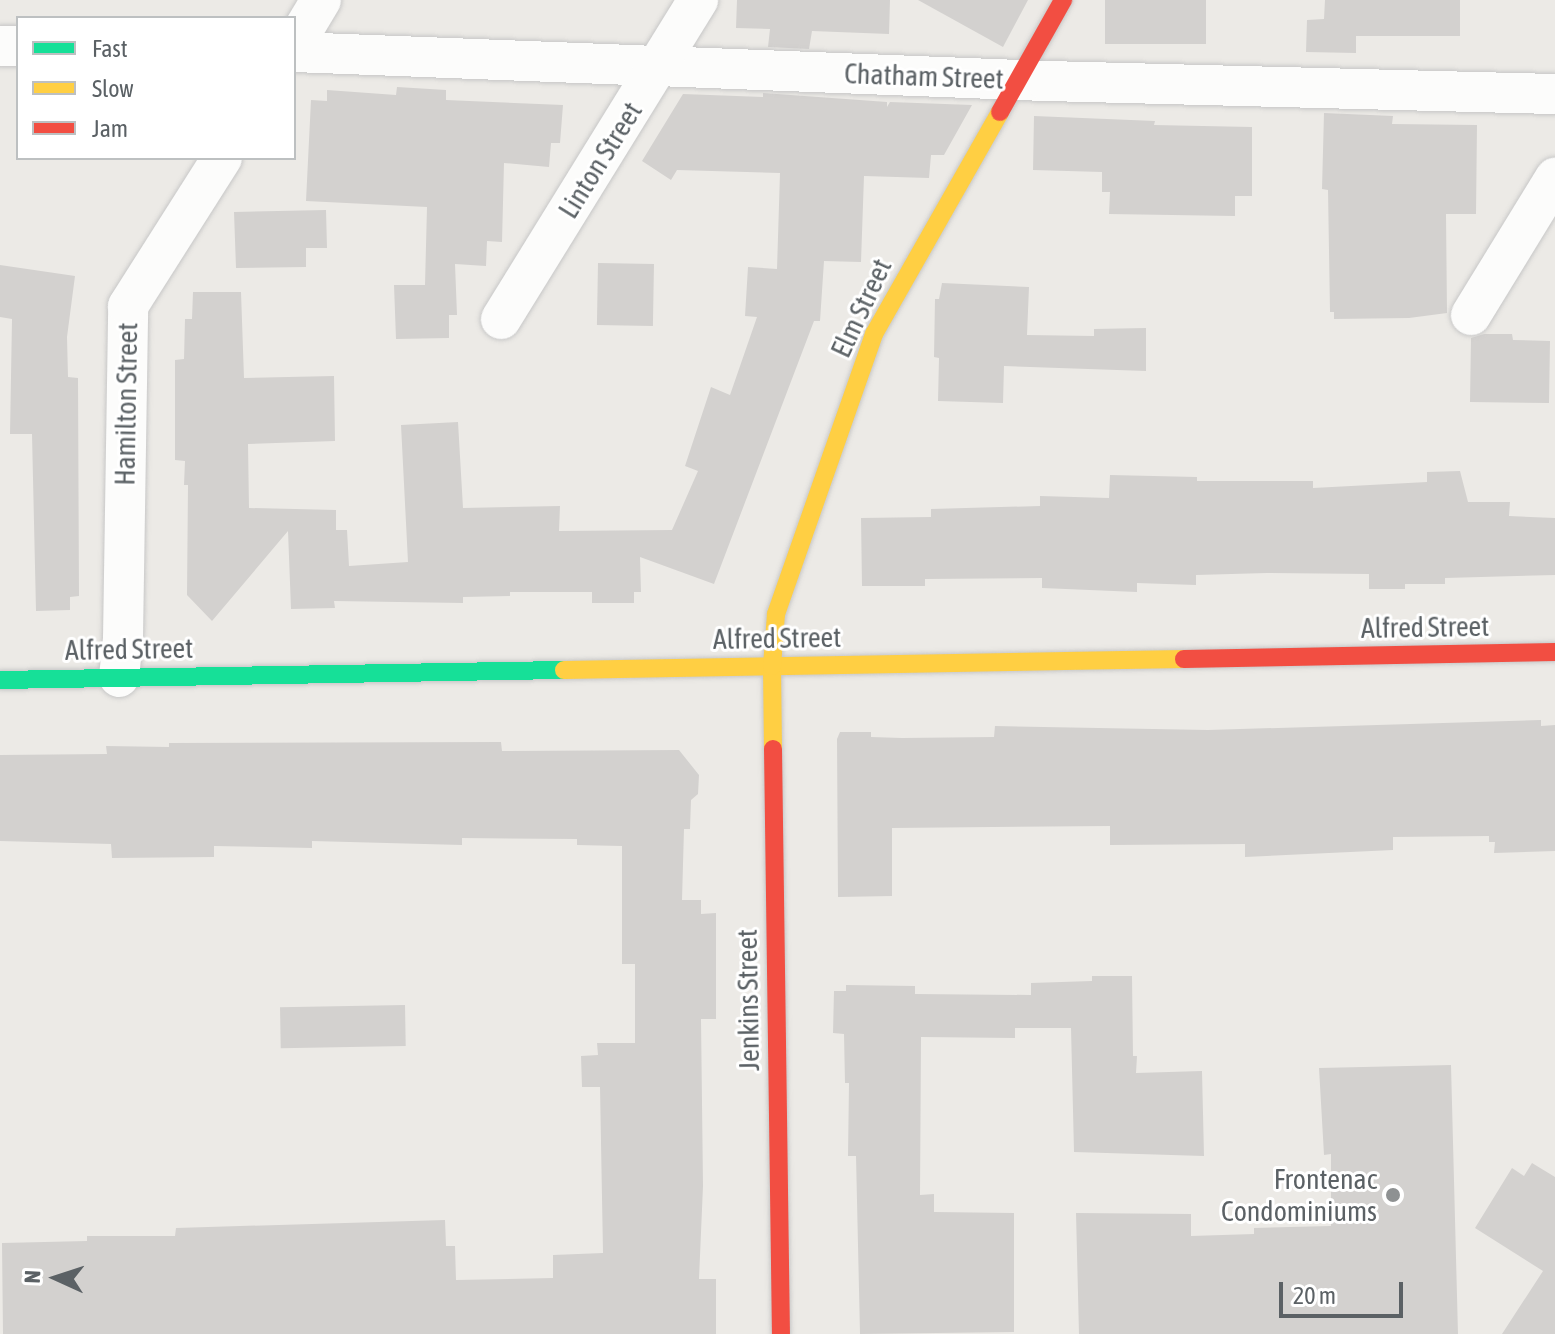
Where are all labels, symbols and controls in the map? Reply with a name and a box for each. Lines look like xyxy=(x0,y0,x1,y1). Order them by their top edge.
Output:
legend xyxy=(16,16,296,160)
text: Fast xyxy=(92,35,128,62)
street label: Chatham Street xyxy=(844,56,1004,96)
text: Slow xyxy=(92,75,134,102)
street label: Linton Street xyxy=(551,96,649,224)
text: Jam xyxy=(92,115,128,142)
street label: Elm Street xyxy=(824,253,898,363)
street label: Hamilton Street xyxy=(108,322,144,486)
street label: Alfred Street xyxy=(1361,609,1489,645)
street label: Alfred Street xyxy=(713,620,841,656)
street label: Alfred Street xyxy=(65,631,193,667)
street label: Jenkins Street xyxy=(730,929,766,1071)
place label: Frontenac Condominiums xyxy=(1221,1162,1377,1228)
marker: Frontenac Condominiums xyxy=(1384,1186,1402,1204)
north arrow xyxy=(16,1238,96,1318)
scale bar xyxy=(1283,1266,1407,1316)
text: N xyxy=(19,1270,45,1284)
text: 20 m xyxy=(1293,1282,1336,1309)

